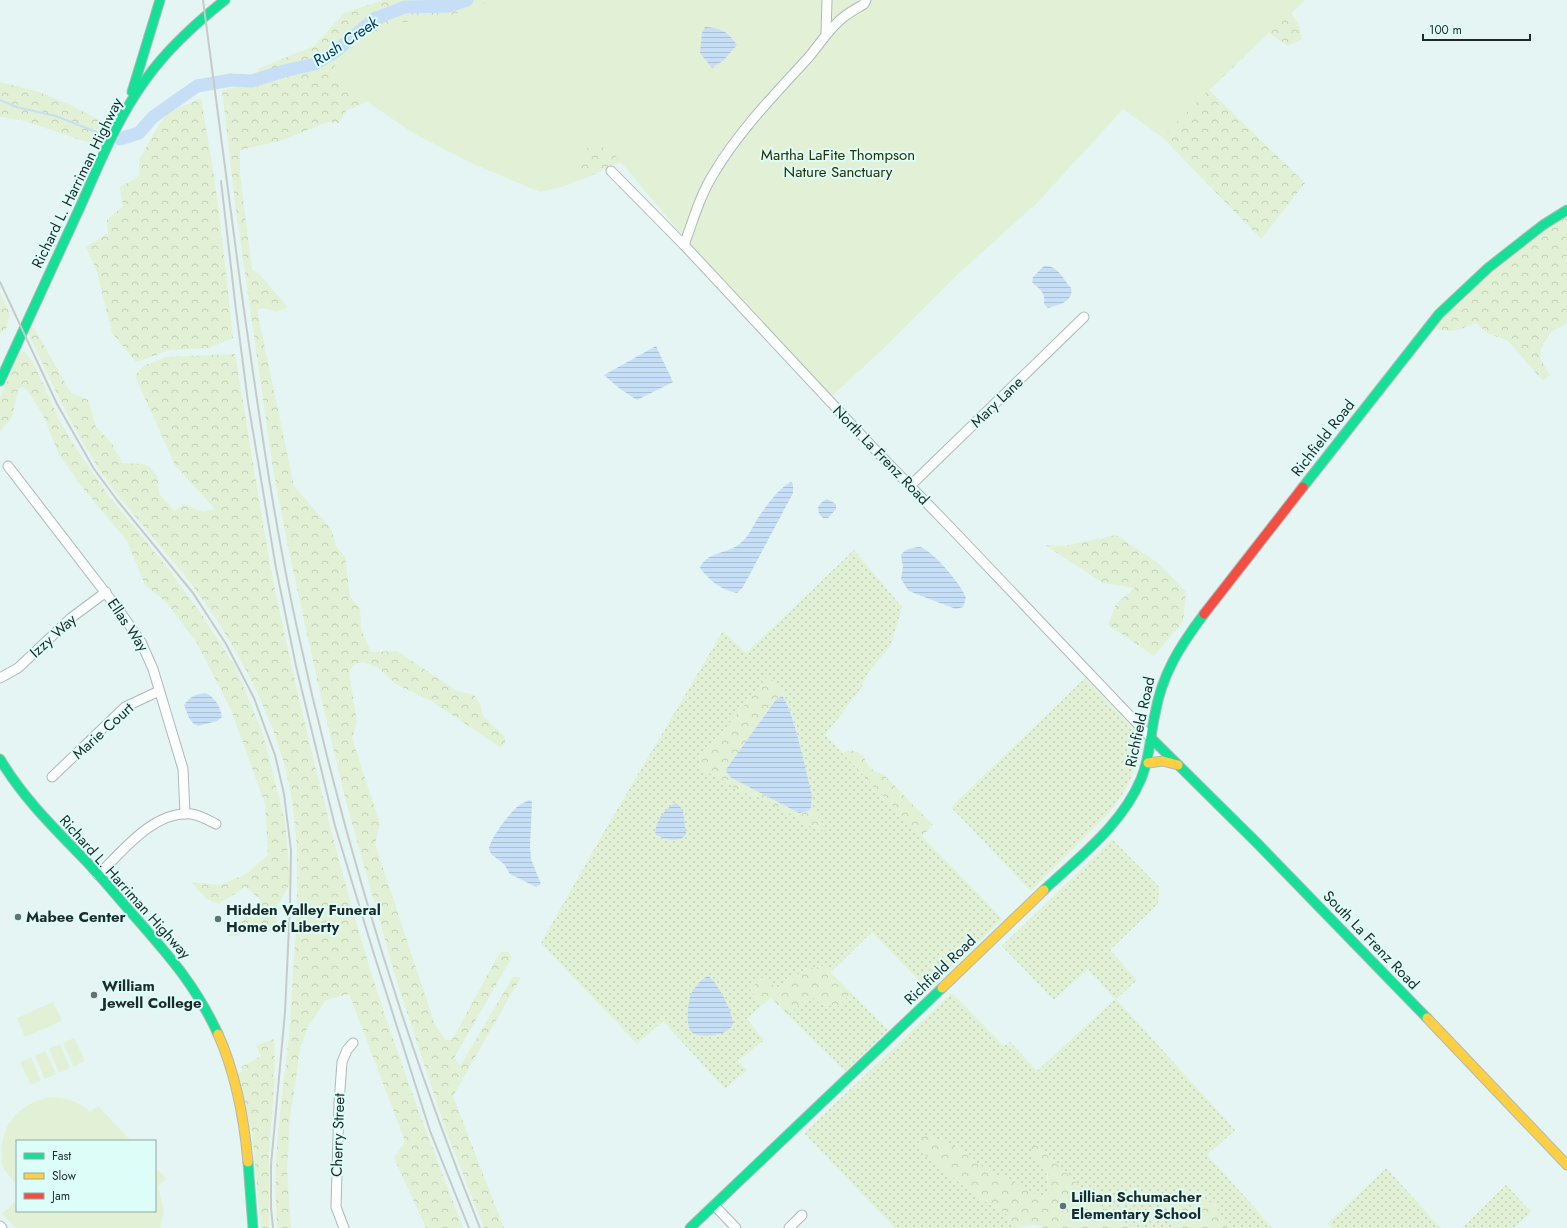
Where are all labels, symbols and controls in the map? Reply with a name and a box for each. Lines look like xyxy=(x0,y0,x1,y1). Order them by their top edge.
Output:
water label: Rush Creek xyxy=(308,10,384,72)
scale bar xyxy=(1423,16,1530,42)
text: 100 m xyxy=(1429,21,1462,39)
street label: Richard L. Harriman Highway xyxy=(26,94,128,272)
park label: Martha LaFite Thompson Nature Sanctuary xyxy=(761,144,915,183)
street label: Mary Lane xyxy=(966,371,1028,433)
street label: Richfield Road xyxy=(1286,395,1360,481)
street label: North La Frenz Road xyxy=(828,400,934,510)
street label: Ellas Way xyxy=(102,594,154,656)
street label: Izzy Way xyxy=(25,609,82,663)
street label: Richfield Road xyxy=(1120,675,1160,769)
street label: Marie Court xyxy=(67,697,139,765)
street label: Richard L. Harriman Highway xyxy=(54,810,196,964)
street label: South La Frenz Road xyxy=(1318,886,1424,994)
place label: Hidden Valley Funeral Home of Liberty xyxy=(226,899,381,938)
place label: Mabee Center xyxy=(26,906,126,928)
marker: Mabee Center xyxy=(13,912,23,922)
marker: Hidden Valley Funeral Home of Liberty xyxy=(213,914,223,924)
street label: Richfield Road xyxy=(899,930,981,1010)
place label: William Jewell College xyxy=(99,975,202,1014)
marker: William Jewell College xyxy=(89,990,99,1000)
street label: Cherry Street xyxy=(326,1092,350,1177)
legend xyxy=(16,1140,156,1212)
text: Fast xyxy=(52,1147,71,1165)
text: Slow xyxy=(52,1167,77,1185)
place label: Lillian Schumacher Elementary School xyxy=(1071,1186,1202,1225)
text: Jam xyxy=(50,1187,70,1205)
marker: Lillian Schumacher Elementary School xyxy=(1058,1201,1068,1211)

